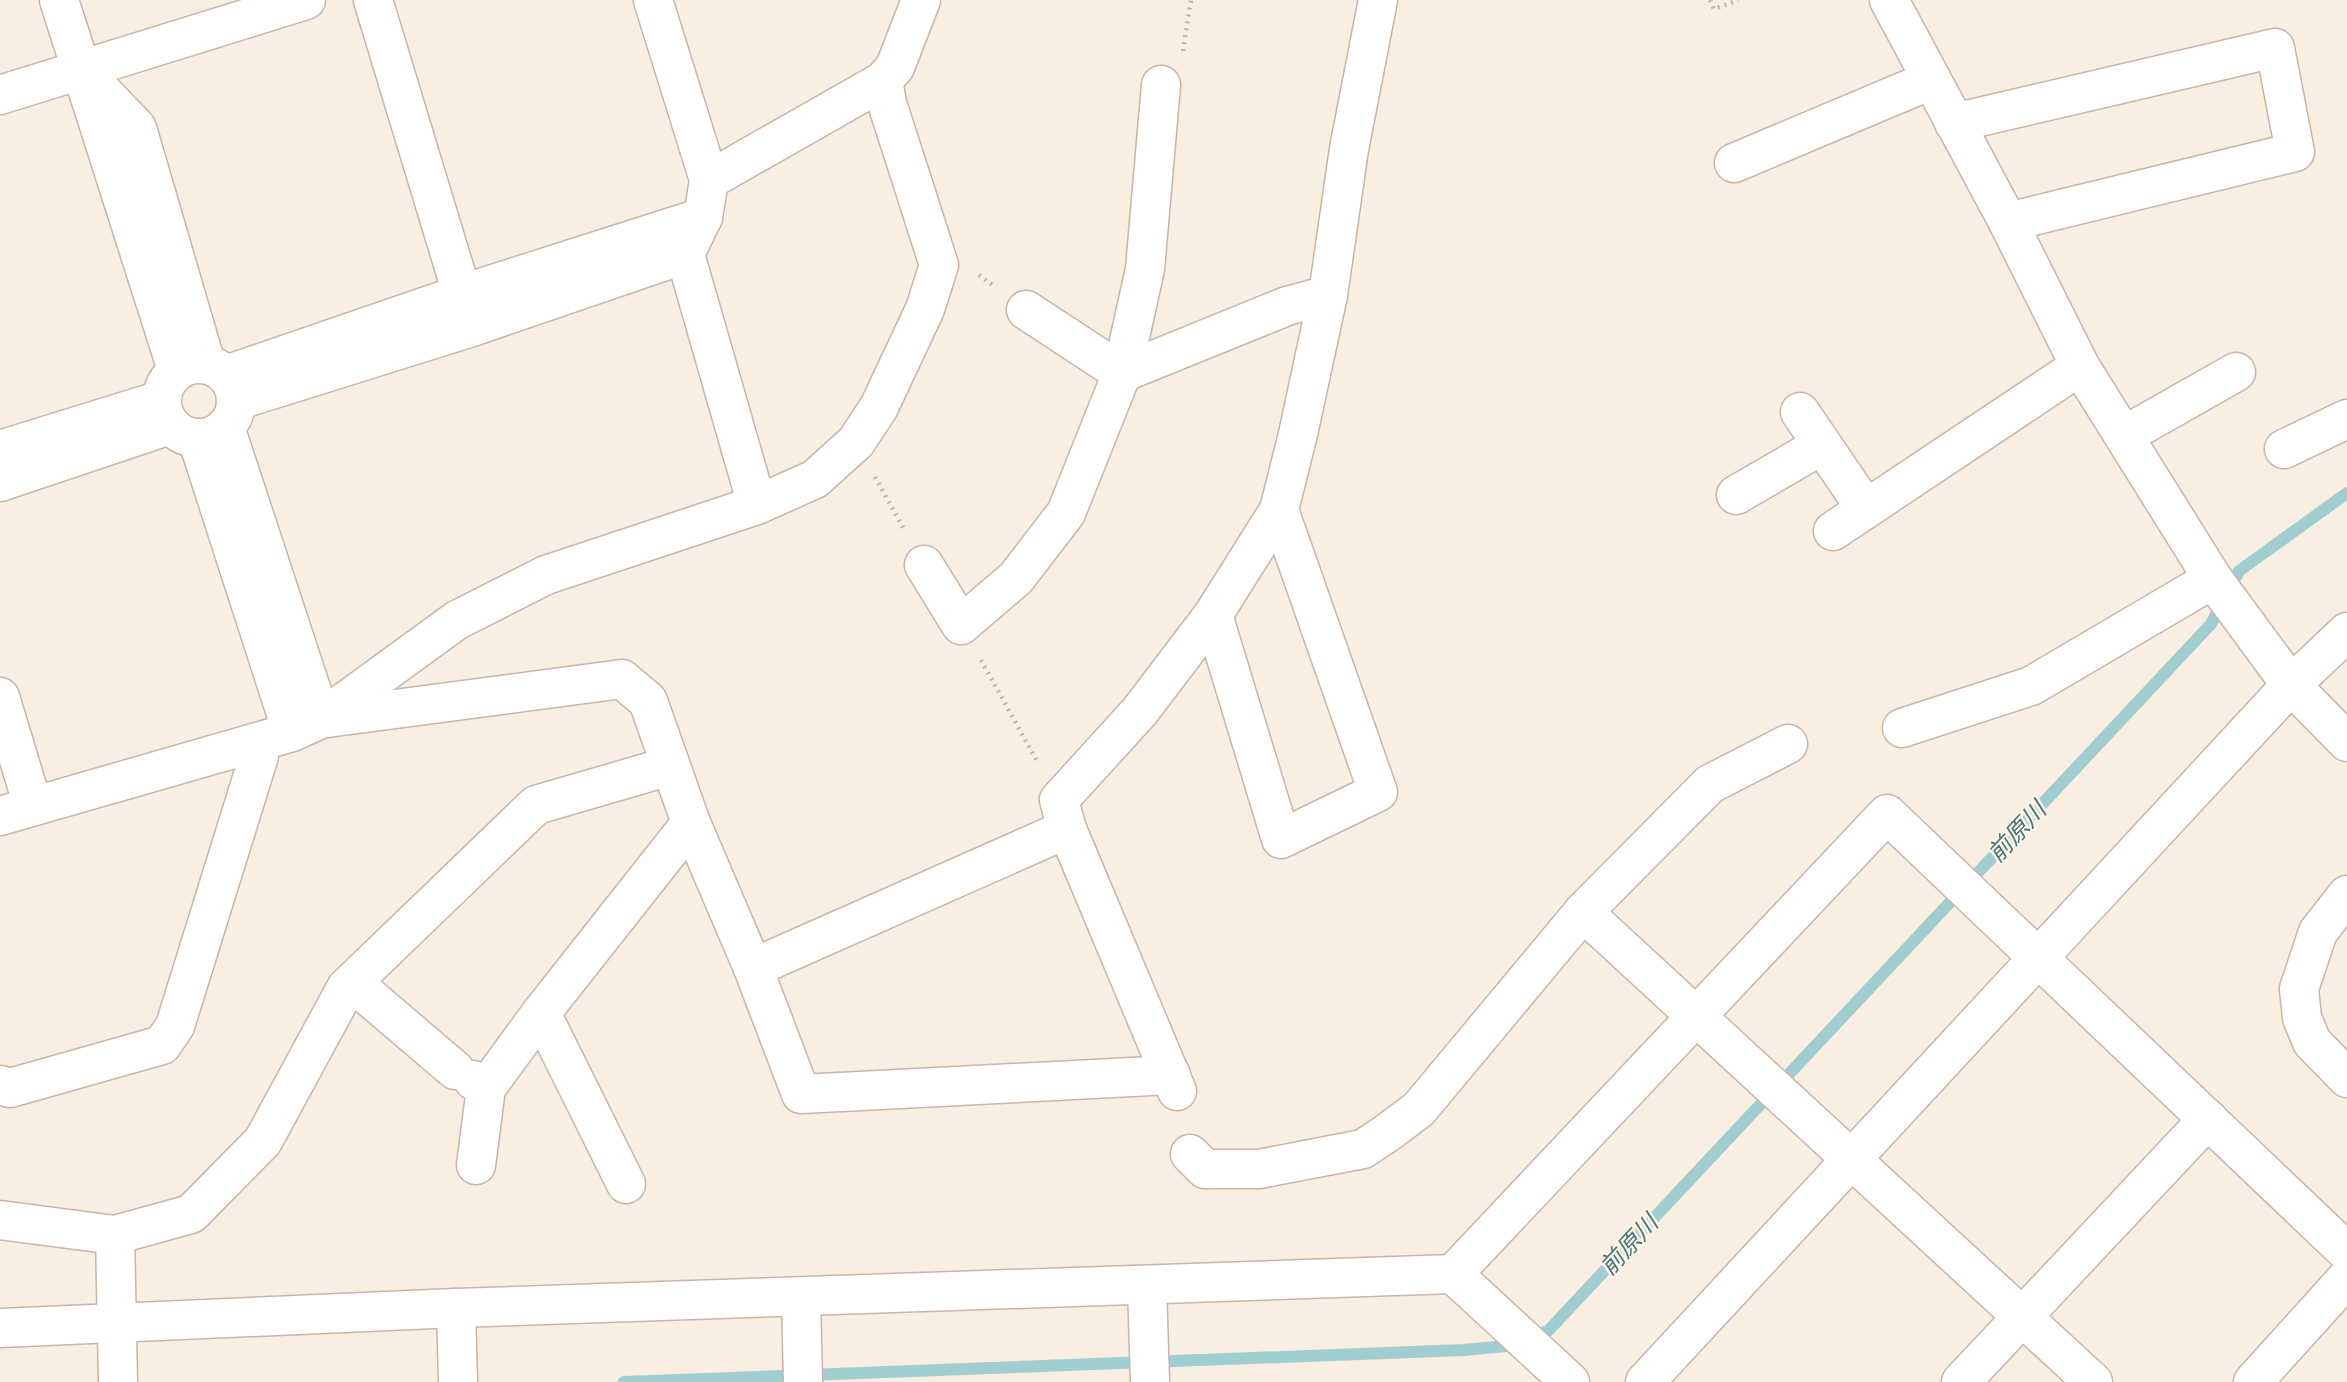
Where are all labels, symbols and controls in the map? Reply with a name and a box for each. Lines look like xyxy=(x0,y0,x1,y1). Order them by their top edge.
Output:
water label: 前原川 xyxy=(1979,791,2055,869)
water label: 前原川 xyxy=(1591,1204,1667,1282)

